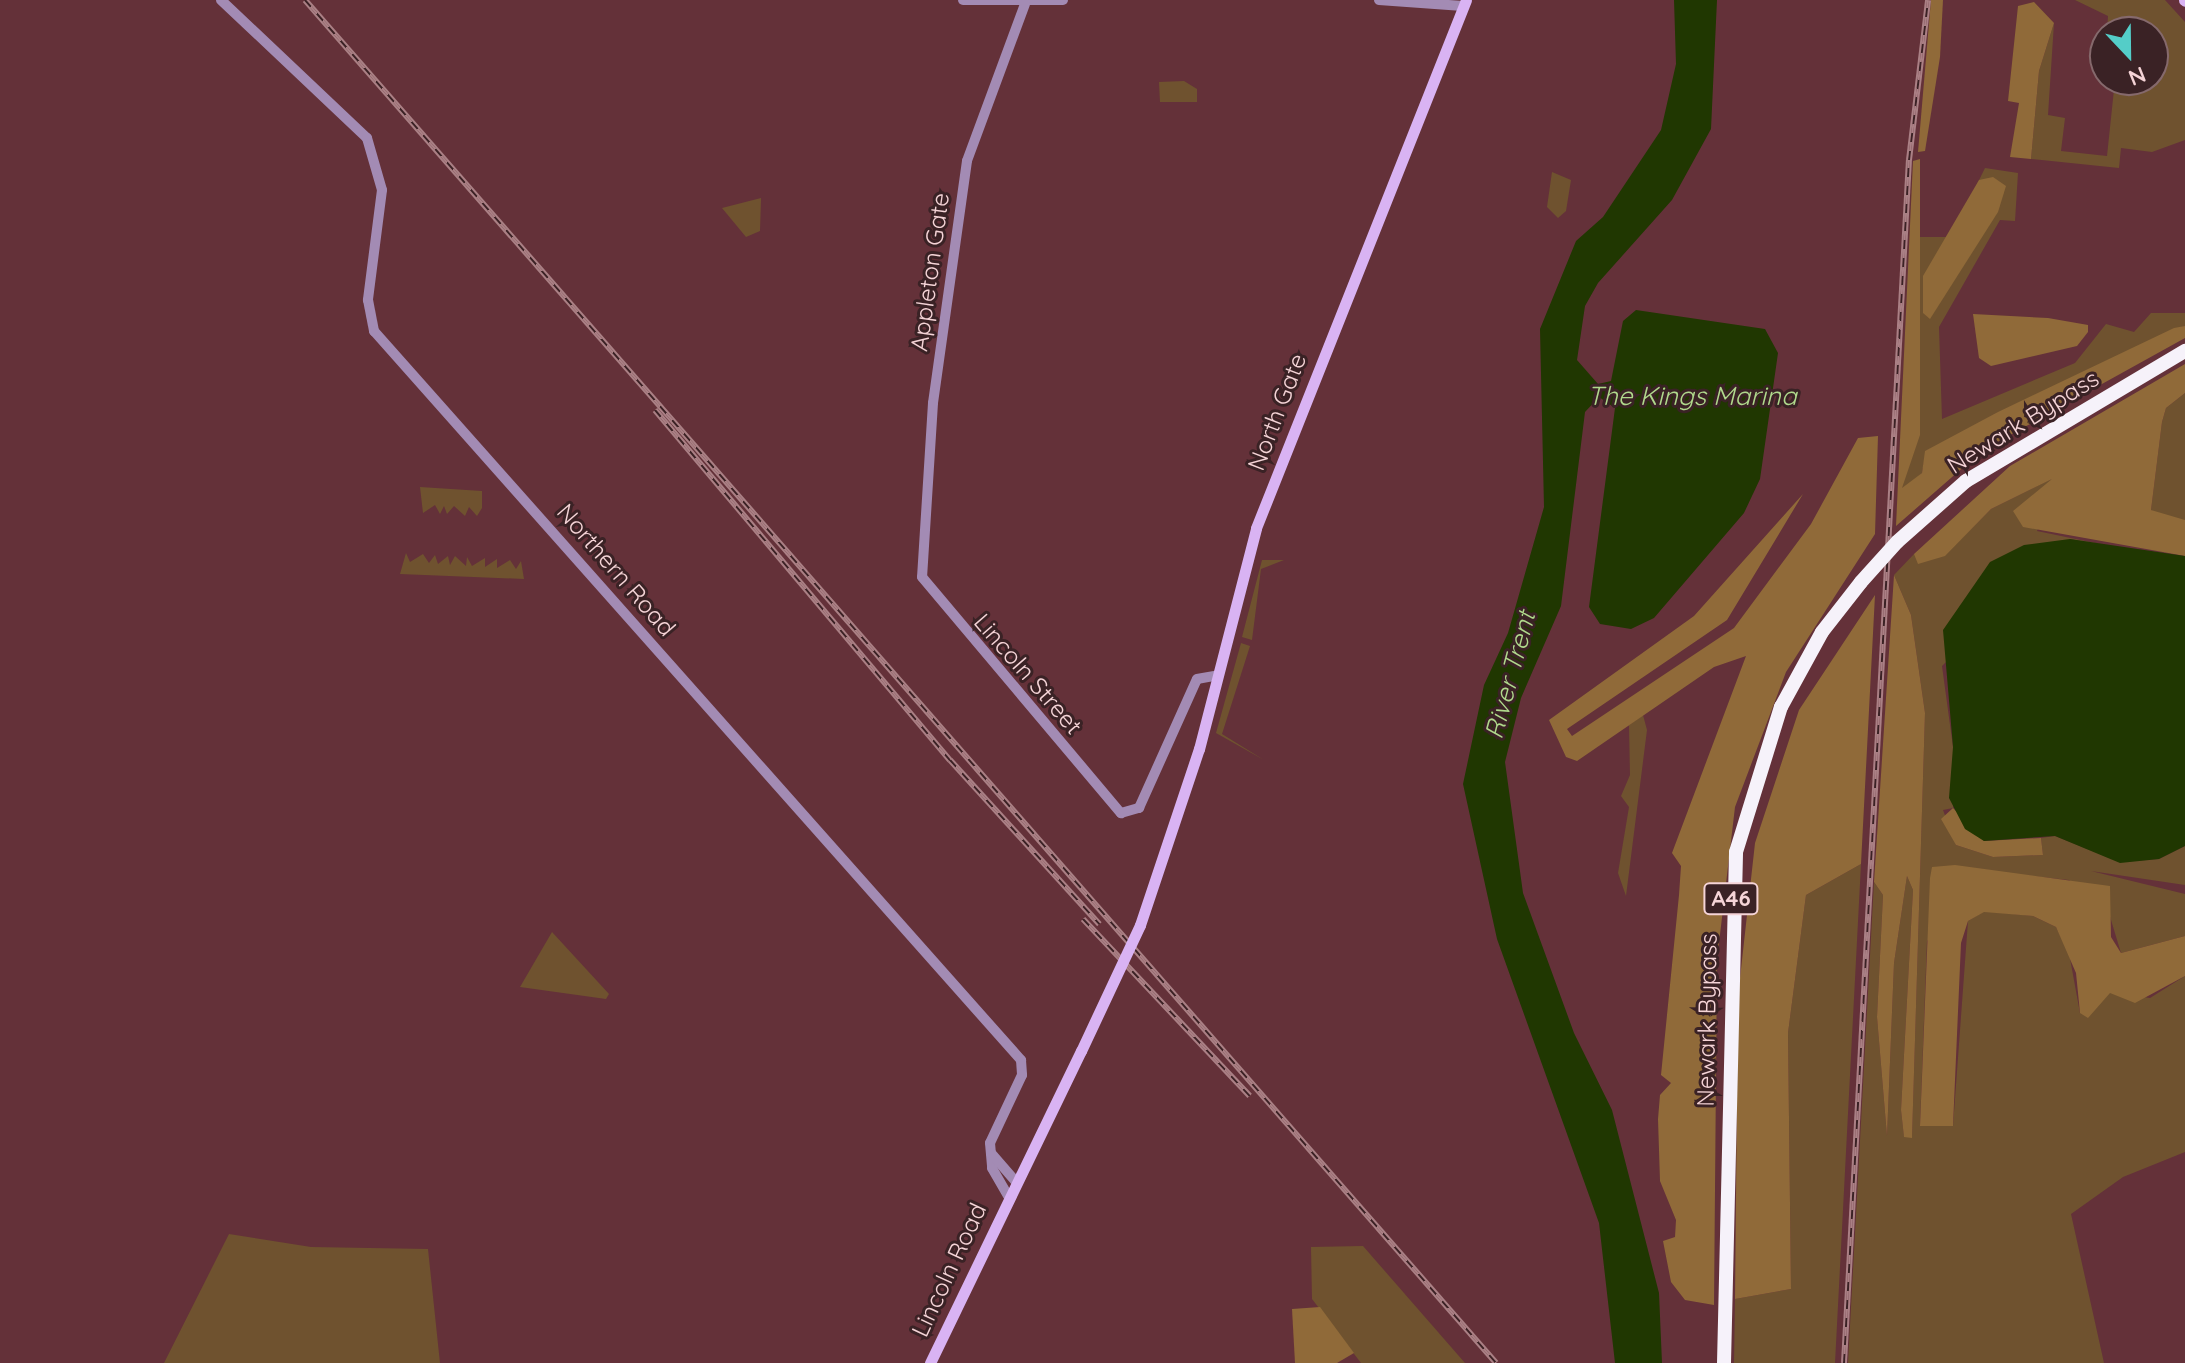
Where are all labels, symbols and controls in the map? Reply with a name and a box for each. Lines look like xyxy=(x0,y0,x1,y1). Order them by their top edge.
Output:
north arrow xyxy=(2089,16,2169,96)
text: N xyxy=(2125,60,2150,92)
street label: Appleton Gate xyxy=(905,191,955,353)
street label: North Gate xyxy=(1242,350,1312,474)
street label: Newark Bypass xyxy=(1942,364,2104,480)
water label: The Kings Marina xyxy=(1587,380,1797,412)
street label: Northern Road xyxy=(551,498,681,642)
street label: Lincoln Street xyxy=(968,608,1088,740)
water label: River Trent xyxy=(1478,608,1542,742)
road number: A46 xyxy=(1703,881,1759,917)
street label: Newark Bypass xyxy=(1691,933,1723,1107)
street label: Lincoln Road xyxy=(905,1199,993,1341)

